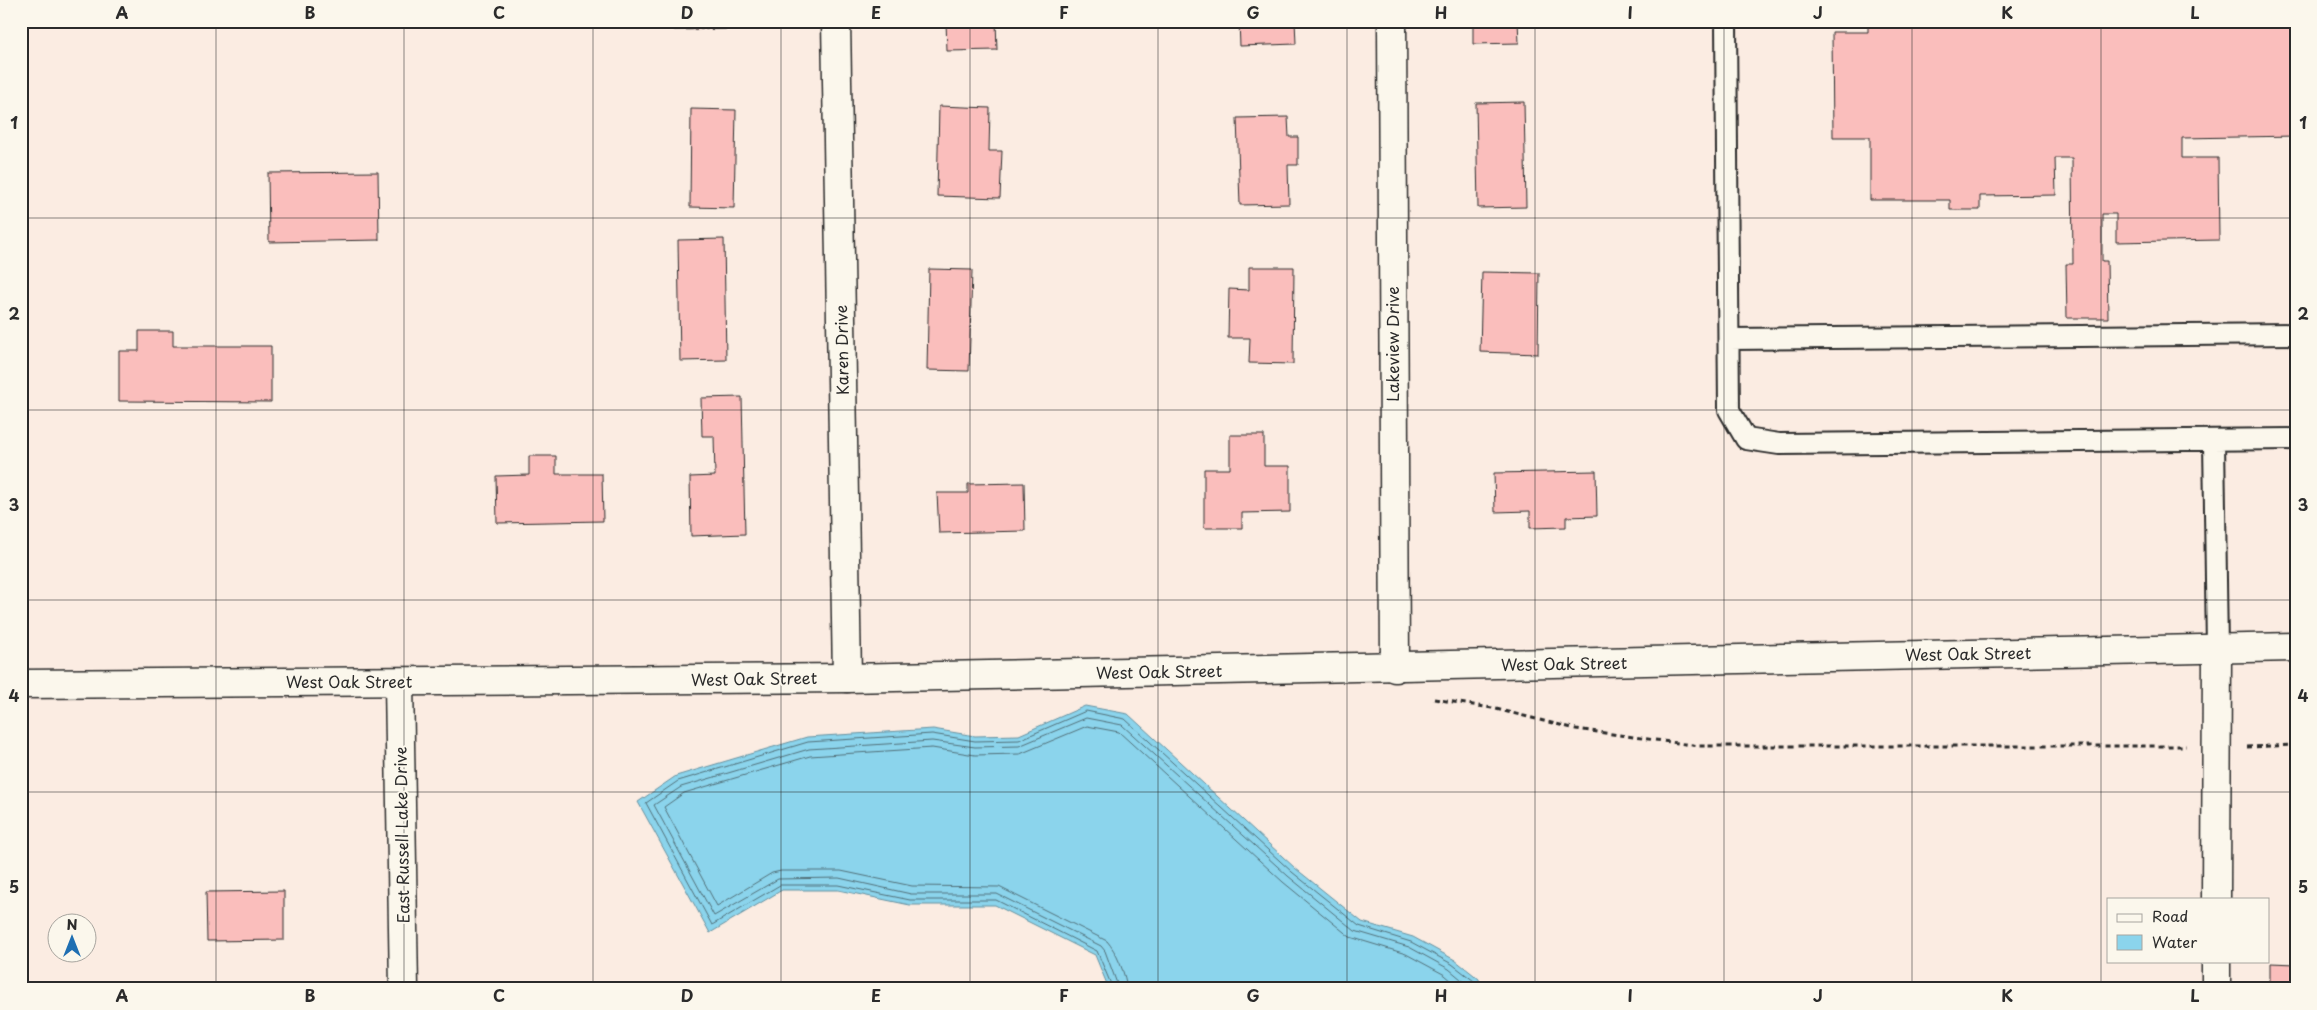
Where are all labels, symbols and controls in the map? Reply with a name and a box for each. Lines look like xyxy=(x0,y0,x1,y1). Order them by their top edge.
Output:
text: A xyxy=(116,0,129,24)
text: B xyxy=(305,0,316,24)
text: C xyxy=(493,0,505,24)
text: D xyxy=(681,0,693,24)
text: E xyxy=(871,0,881,24)
text: F xyxy=(1059,0,1069,24)
text: G xyxy=(1246,0,1260,24)
text: H xyxy=(1435,0,1447,24)
text: I xyxy=(1627,0,1633,24)
text: J xyxy=(1813,0,1823,24)
text: K xyxy=(2001,0,2013,24)
text: L xyxy=(2190,0,2200,24)
text: 1 xyxy=(10,110,18,134)
text: 1 xyxy=(2299,110,2307,134)
street label: Lakeview Drive xyxy=(1380,286,1404,402)
text: 2 xyxy=(8,301,20,325)
text: 2 xyxy=(2297,301,2309,325)
street label: Karen Drive xyxy=(828,305,854,395)
text: 3 xyxy=(9,492,19,516)
text: 3 xyxy=(2298,492,2308,516)
street label: West Oak Street xyxy=(1905,640,2032,666)
street label: West Oak Street xyxy=(1501,650,1628,676)
street label: West Oak Street xyxy=(1096,658,1223,684)
street label: West Oak Street xyxy=(691,665,818,691)
street label: West Oak Street xyxy=(286,669,413,693)
text: 4 xyxy=(9,683,20,707)
text: 4 xyxy=(2298,683,2309,707)
street label: East Russell Lake Drive xyxy=(387,746,415,924)
text: 5 xyxy=(9,874,19,898)
text: 5 xyxy=(2298,874,2308,898)
legend xyxy=(2107,898,2270,962)
text: Road xyxy=(2152,904,2188,927)
north arrow xyxy=(48,912,98,962)
text: N xyxy=(66,914,78,935)
text: Water xyxy=(2152,930,2197,953)
text: A xyxy=(116,983,129,1007)
text: B xyxy=(305,983,316,1007)
text: C xyxy=(493,983,505,1007)
text: D xyxy=(681,983,693,1007)
text: E xyxy=(871,983,881,1007)
text: F xyxy=(1059,983,1069,1007)
text: G xyxy=(1246,983,1260,1007)
text: H xyxy=(1435,983,1447,1007)
text: I xyxy=(1627,983,1633,1007)
text: J xyxy=(1813,983,1823,1007)
text: K xyxy=(2001,983,2013,1007)
text: L xyxy=(2190,983,2200,1007)

